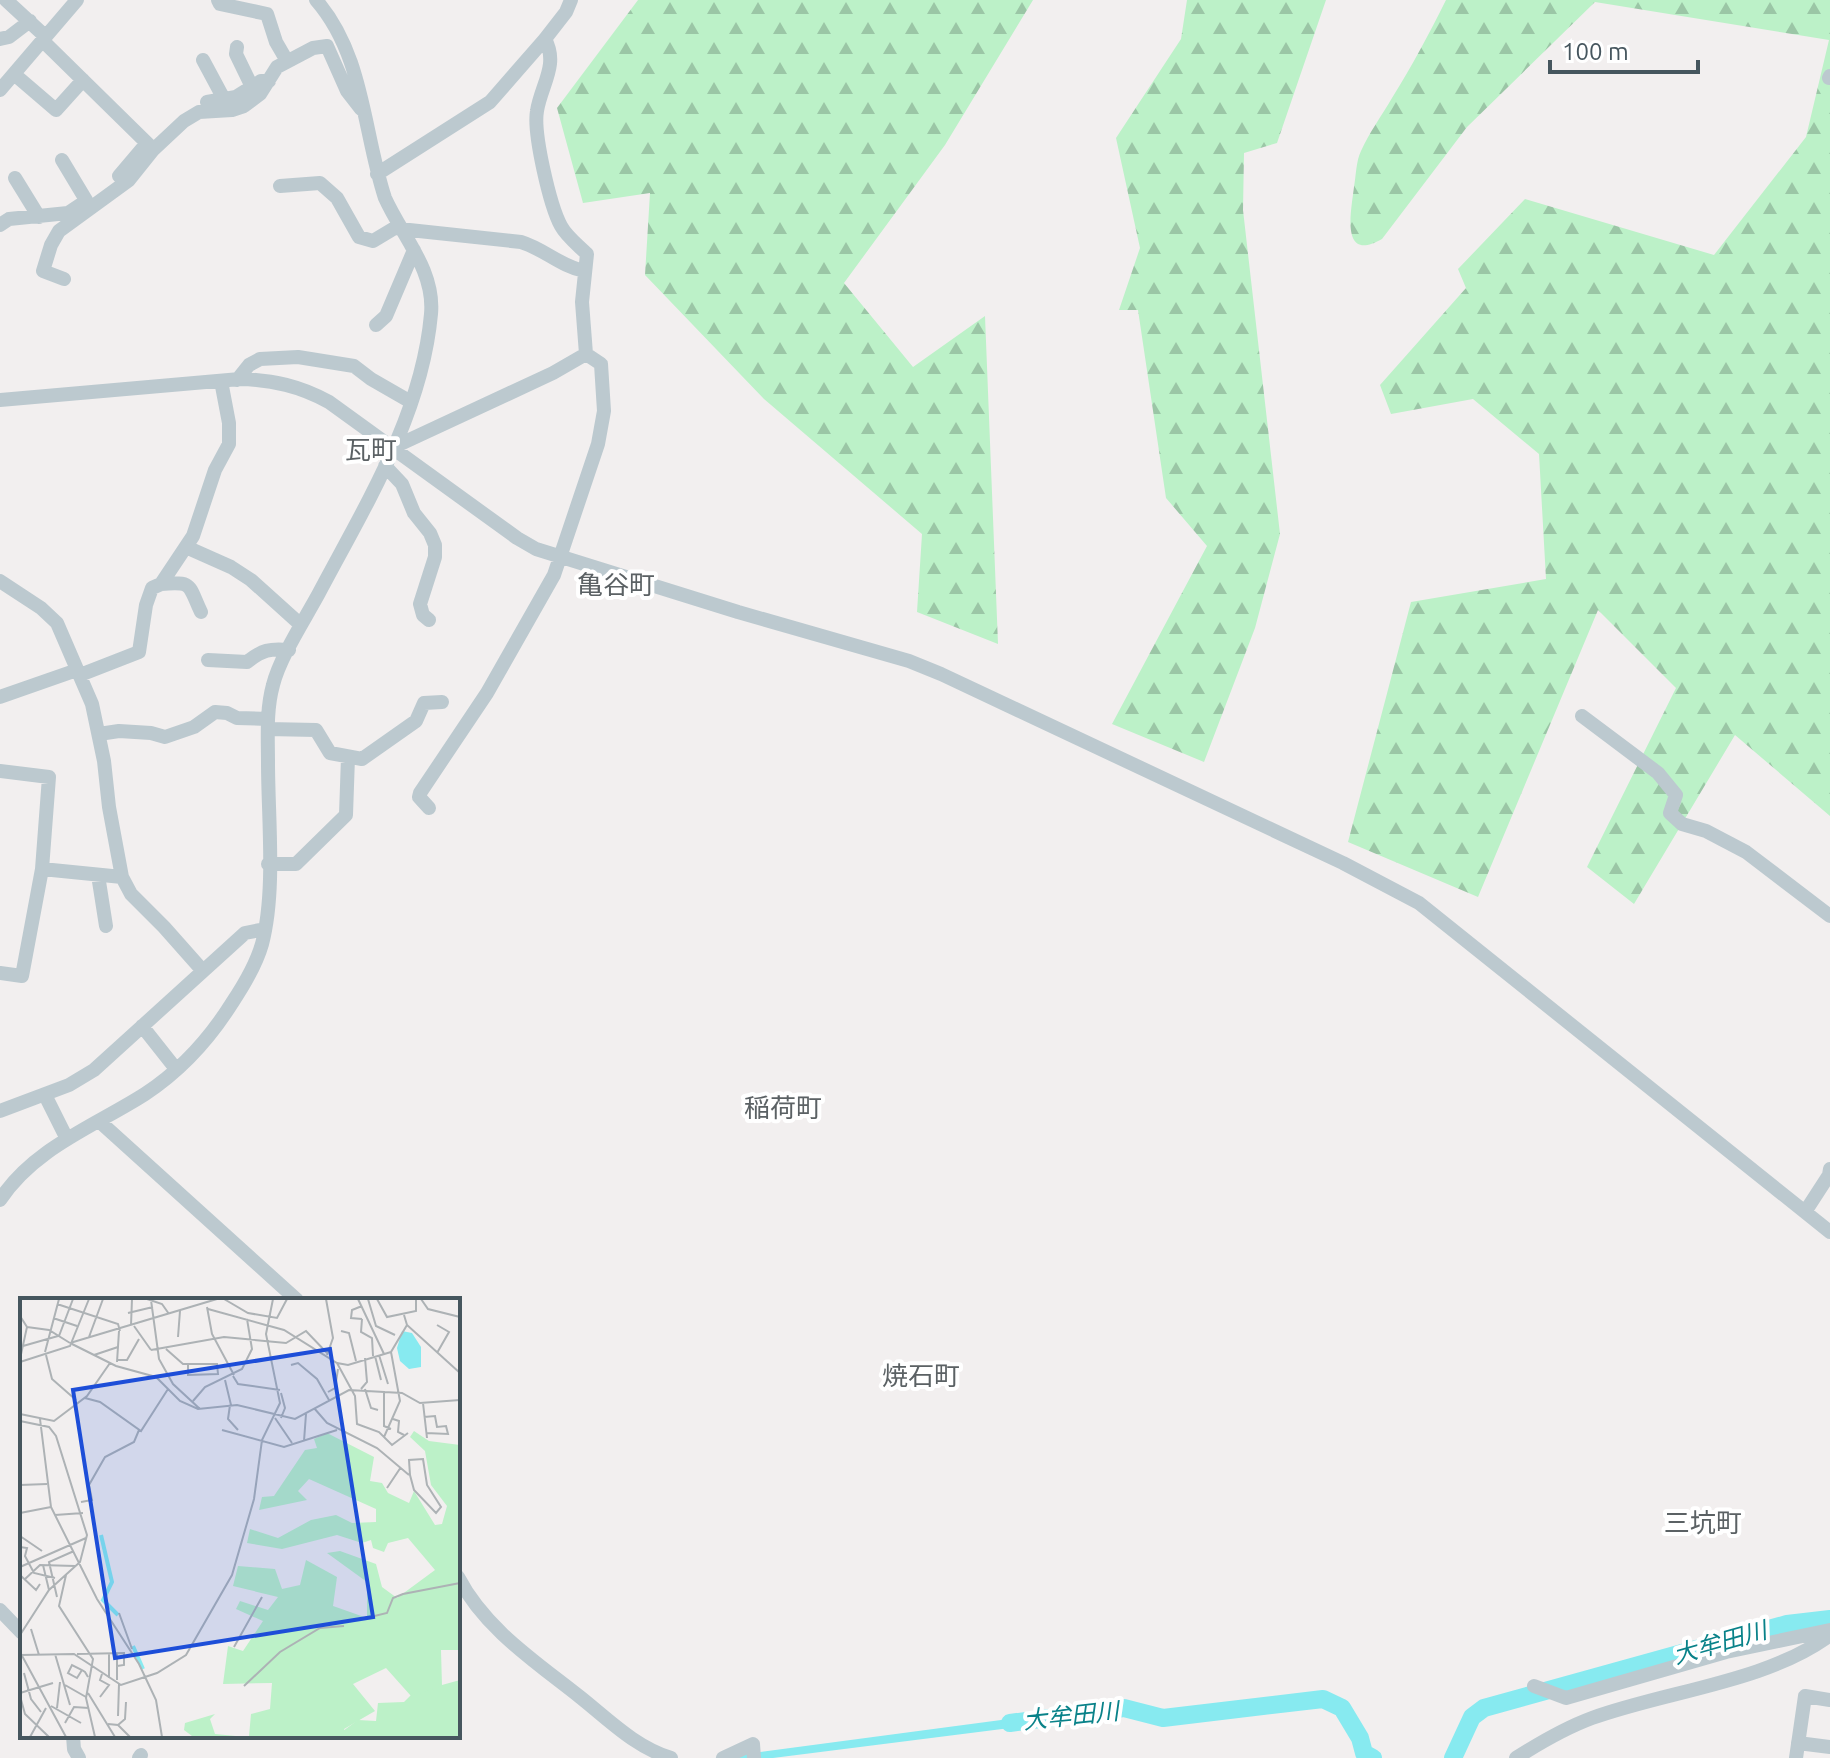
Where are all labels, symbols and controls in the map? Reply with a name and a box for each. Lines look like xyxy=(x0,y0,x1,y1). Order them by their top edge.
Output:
scale bar xyxy=(1550,24,1698,74)
text: 100 m xyxy=(1562,38,1629,65)
district label: 瓦町 xyxy=(345,435,397,464)
district label: 亀谷町 xyxy=(577,570,655,599)
district label: 稲荷町 xyxy=(744,1093,822,1122)
inset map xyxy=(20,1298,460,1738)
district label: 焼石町 xyxy=(882,1361,960,1390)
district label: 三坑町 xyxy=(1664,1508,1742,1537)
water label: 大牟田川 xyxy=(1670,1615,1773,1669)
water label: 大牟田川 xyxy=(1022,1697,1123,1734)

